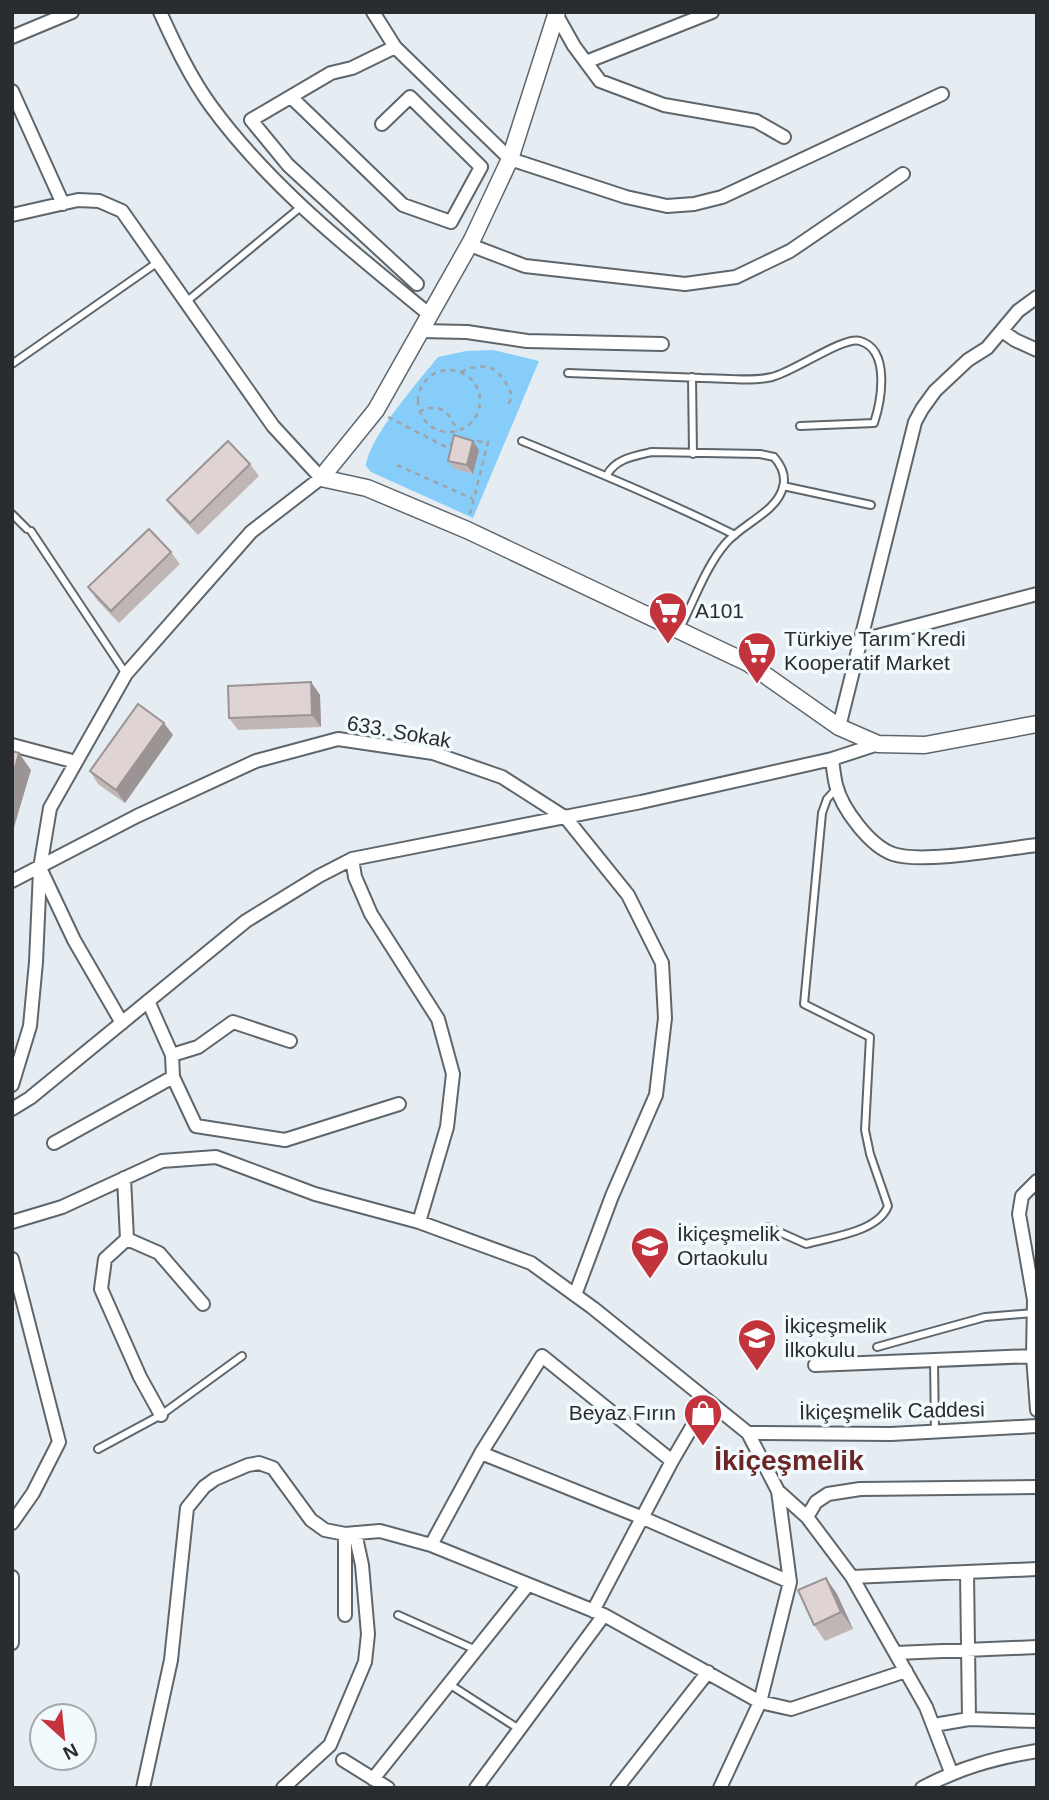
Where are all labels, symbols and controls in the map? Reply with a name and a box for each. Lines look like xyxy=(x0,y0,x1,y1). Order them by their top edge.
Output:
supermarket icon: A101 xyxy=(647,590,689,645)
place label: A101 xyxy=(695,599,744,622)
place label: Türkiye Tarım Kredi Kooperatif Market xyxy=(784,627,966,674)
supermarket icon: Türkiye Tarım Kredi Kooperatif Market xyxy=(736,630,778,685)
street label: 633. Sokak xyxy=(345,711,453,752)
place label: İkiçeşmelik Ortaokulu xyxy=(677,1222,780,1269)
school or university icon: İkiçeşmelik Ortaokulu xyxy=(629,1225,671,1280)
place label: İkiçeşmelik İlkokulu xyxy=(784,1314,887,1361)
school or university icon: İkiçeşmelik İlkokulu xyxy=(736,1317,778,1372)
shop icon: Beyaz Fırın xyxy=(682,1392,724,1447)
street label: İkiçeşmelik Caddesi xyxy=(799,1397,985,1424)
place label: Beyaz Fırın xyxy=(569,1401,676,1424)
district label: İkiçeşmelik xyxy=(714,1445,864,1476)
north arrow xyxy=(28,1702,98,1772)
text: N xyxy=(60,1739,81,1764)

